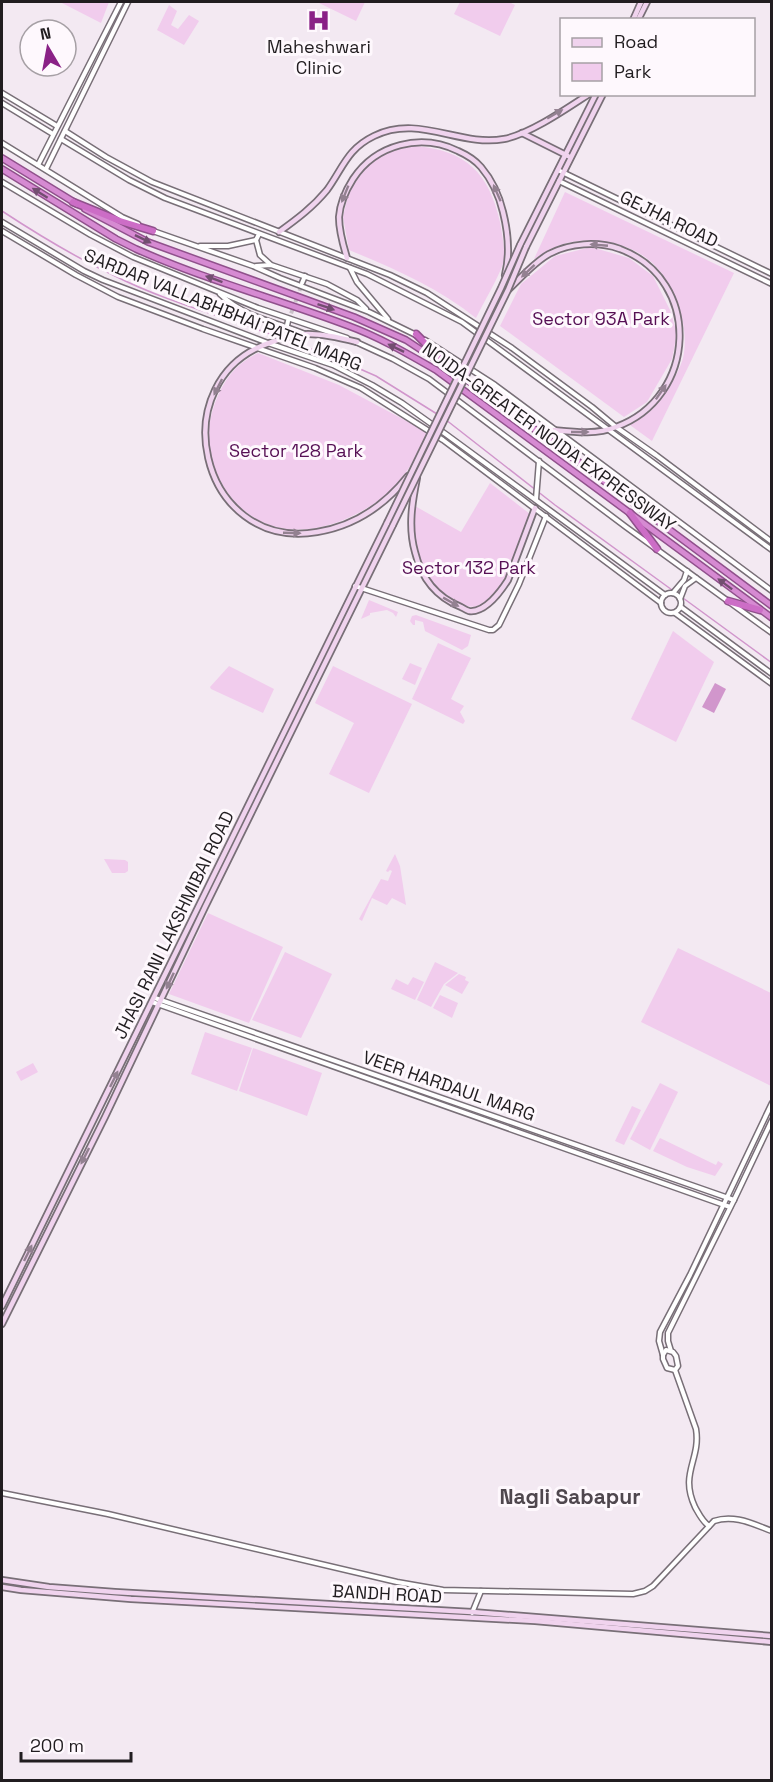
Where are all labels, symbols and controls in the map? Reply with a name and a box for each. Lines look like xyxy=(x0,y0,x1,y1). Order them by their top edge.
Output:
hospital icon: Maheshwari Clinic xyxy=(306,8,332,34)
north arrow xyxy=(18,18,78,78)
legend xyxy=(560,18,755,96)
text: N xyxy=(38,22,53,45)
text: Road xyxy=(614,30,658,53)
place label: Maheshwari Clinic xyxy=(267,35,371,79)
text: Park xyxy=(614,60,652,83)
one-way arrow xyxy=(547,109,564,119)
one-way arrow xyxy=(492,183,502,201)
one-way arrow xyxy=(340,185,350,203)
street label: GEJHA ROAD xyxy=(616,185,722,252)
one-way arrow xyxy=(32,187,48,198)
one-way arrow xyxy=(134,234,152,244)
one-way arrow xyxy=(589,240,608,250)
street label: SARDAR VALLABHBHAI PATEL MARG xyxy=(81,243,365,376)
one-way arrow xyxy=(521,264,536,277)
one-way arrow xyxy=(205,273,223,283)
one-way arrow xyxy=(317,302,335,312)
park label: Sector 93A Park xyxy=(532,307,670,330)
street label: NOIDA-GREATER NOIDA EXPRESSWAY xyxy=(418,337,680,536)
one-way arrow xyxy=(387,343,404,352)
one-way arrow xyxy=(213,379,222,396)
one-way arrow xyxy=(655,384,667,400)
one-way arrow xyxy=(571,427,590,437)
park label: Sector 128 Park xyxy=(229,439,363,462)
one-way arrow xyxy=(283,529,302,538)
park label: Sector 132 Park xyxy=(402,556,536,579)
one-way arrow xyxy=(717,578,732,590)
one-way arrow xyxy=(443,597,460,607)
street label: JHASI RANI LAKSHMIBAI ROAD xyxy=(108,807,239,1043)
one-way arrow xyxy=(166,972,175,989)
street label: VEER HARDAUL MARG xyxy=(360,1045,538,1126)
one-way arrow xyxy=(110,1070,119,1087)
one-way arrow xyxy=(81,1148,90,1165)
one-way arrow xyxy=(23,1245,32,1262)
district label: Nagli Sabapur xyxy=(500,1483,640,1510)
street label: BANDH ROAD xyxy=(332,1579,443,1608)
scale bar xyxy=(21,1725,130,1763)
text: 200 m xyxy=(30,1734,84,1757)

